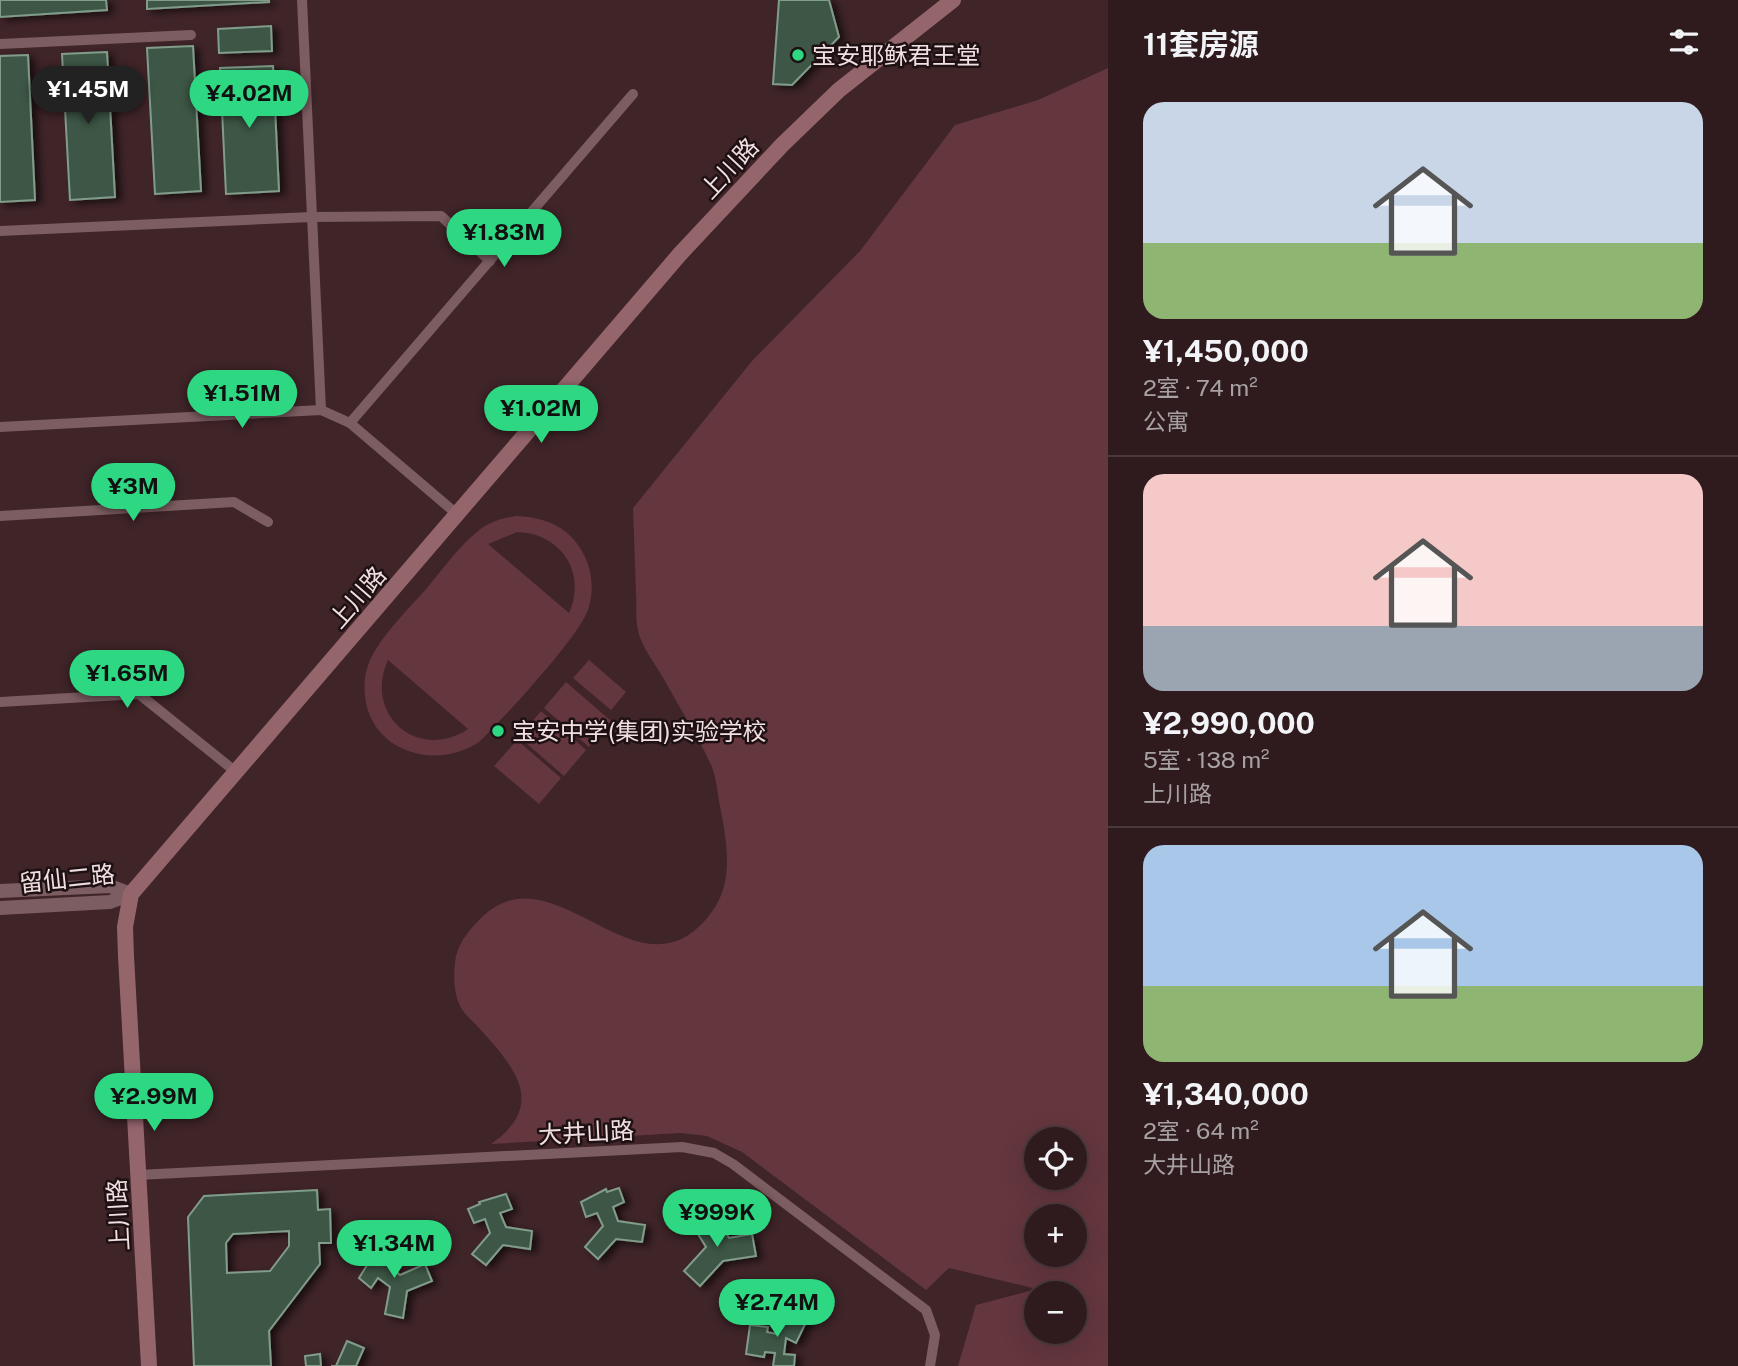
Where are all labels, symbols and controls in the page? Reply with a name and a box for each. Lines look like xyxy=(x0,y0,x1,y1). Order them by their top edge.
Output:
icon: filters xyxy=(1665,23,1703,61)
text: 11套房源 xyxy=(1143,26,1259,62)
place label: 宝安耶稣君王堂 xyxy=(812,41,980,69)
marker: 宝安耶稣君王堂 xyxy=(790,47,806,63)
pin: ¥1.45M xyxy=(31,66,145,126)
pin: ¥4.02M xyxy=(192,71,306,130)
text: ¥1.45M xyxy=(47,75,129,102)
text: ¥4.02M xyxy=(206,79,292,106)
street label: 上川路 xyxy=(694,132,764,204)
icon: home xyxy=(1360,148,1486,274)
pin: ¥1.83M xyxy=(447,210,561,269)
text: ¥1.83M xyxy=(463,218,545,245)
text: ¥1,450,000 xyxy=(1143,333,1309,369)
pin: ¥1.51M xyxy=(185,370,299,430)
text: 2室 · 74 m² xyxy=(1143,374,1258,401)
text: ¥1.51M xyxy=(203,379,281,406)
pin: ¥1.02M xyxy=(484,386,598,445)
text: ¥1.02M xyxy=(500,394,582,421)
text: 公寓 xyxy=(1143,408,1189,435)
pin: ¥3M xyxy=(99,463,167,523)
text: ¥3M xyxy=(107,472,159,499)
icon: home xyxy=(1360,520,1486,646)
street label: 上川路 xyxy=(323,561,391,633)
pin: ¥1.65M xyxy=(70,650,184,710)
text: ¥1.65M xyxy=(85,659,169,686)
text: ¥2,990,000 xyxy=(1143,705,1315,741)
place label: 宝安中学(集团)实验学校 xyxy=(512,717,767,745)
marker: 宝安中学(集团)实验学校 xyxy=(490,723,506,739)
text: 5室 · 138 m² xyxy=(1143,746,1270,773)
text: 上川路 xyxy=(1143,780,1212,807)
street label: 留仙二路 xyxy=(18,859,116,897)
icon: home xyxy=(1360,891,1486,1017)
pin: ¥2.99M xyxy=(97,1074,211,1133)
text: ¥1,340,000 xyxy=(1143,1076,1309,1112)
text: ¥2.99M xyxy=(110,1082,198,1109)
street label: 大井山路 xyxy=(537,1116,635,1148)
text: 2室 · 64 m² xyxy=(1143,1117,1259,1144)
map controls xyxy=(1024,1127,1087,1344)
button: locate xyxy=(1024,1127,1087,1190)
text: 大井山路 xyxy=(1143,1151,1235,1178)
street label: 上川路 xyxy=(102,1178,134,1252)
pin: ¥999K xyxy=(668,1190,766,1249)
text: ¥999K xyxy=(679,1198,755,1225)
button: + xyxy=(1024,1204,1087,1267)
pin: ¥1.34M xyxy=(337,1220,451,1280)
text: ¥1.34M xyxy=(353,1229,435,1256)
pin: ¥2.74M xyxy=(720,1280,834,1339)
button: − xyxy=(1024,1281,1087,1344)
text: ¥2.74M xyxy=(735,1288,819,1315)

